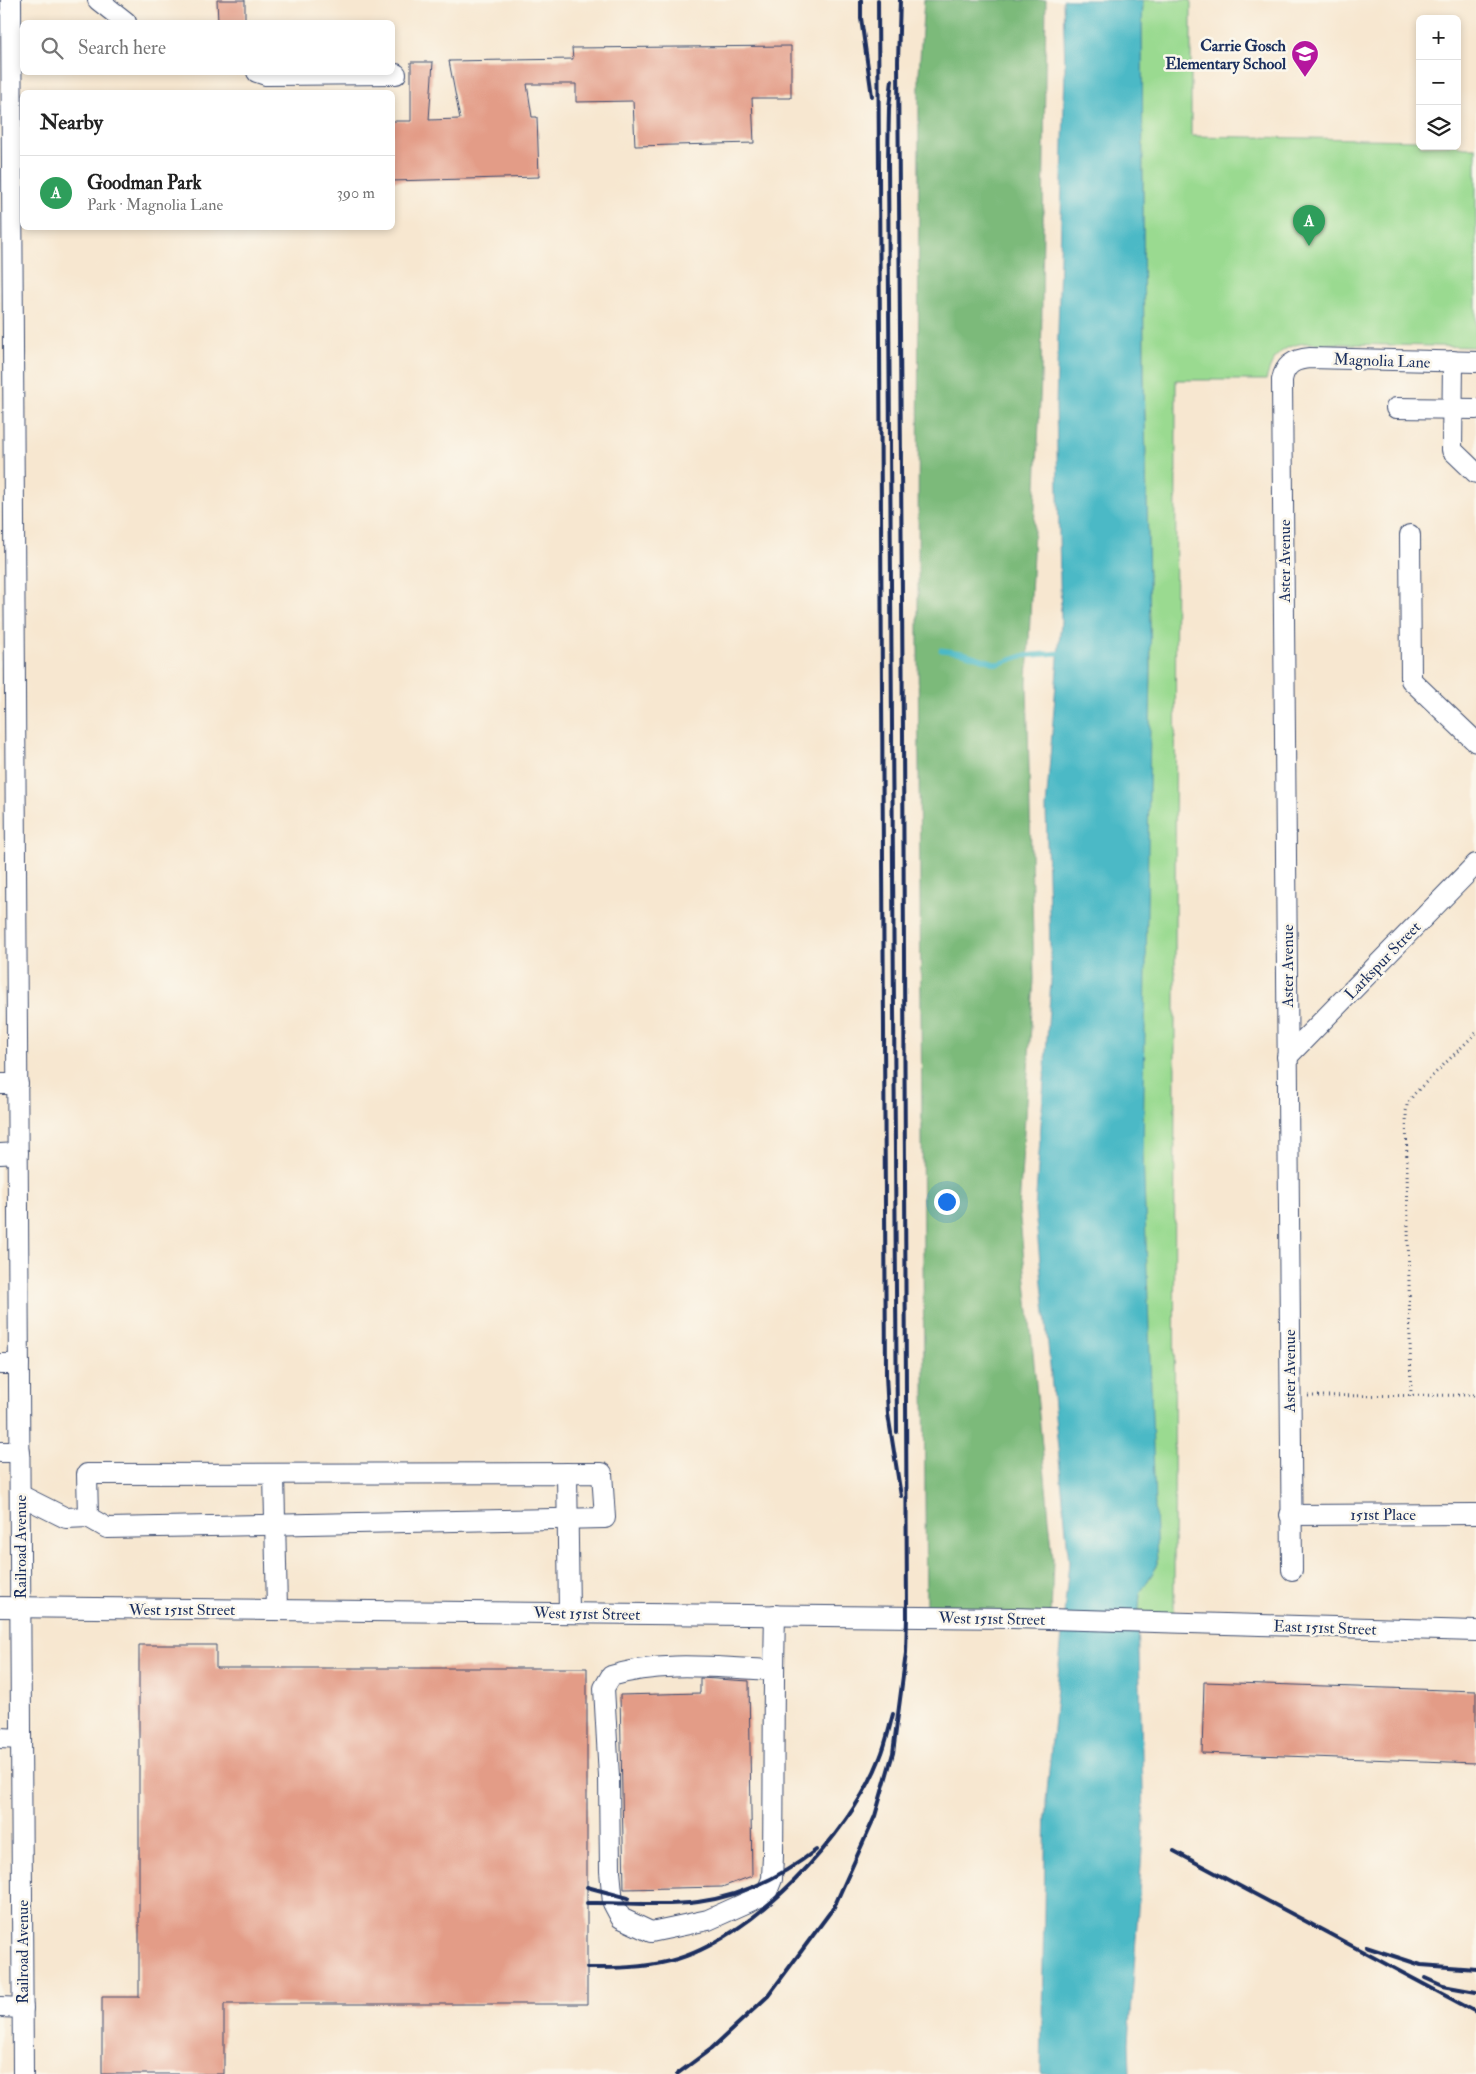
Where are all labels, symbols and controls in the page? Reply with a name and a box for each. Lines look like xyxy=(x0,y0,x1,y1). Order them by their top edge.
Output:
map controls xyxy=(1416,15,1461,150)
button: + xyxy=(1416,15,1461,60)
search box xyxy=(20,20,395,75)
icon: search xyxy=(38,34,66,62)
text: Search here xyxy=(78,36,166,60)
place label: Carrie Gosch Elementary School xyxy=(1165,36,1287,75)
school or university icon: Carrie Gosch Elementary School xyxy=(1290,39,1320,78)
button: − xyxy=(1416,60,1461,105)
button: layers xyxy=(1416,105,1461,150)
text: Nearby xyxy=(40,109,103,136)
text: Goodman Park xyxy=(87,171,202,195)
text: A xyxy=(51,183,61,203)
text: 390 m xyxy=(337,183,375,203)
text: Park · Magnolia Lane xyxy=(87,195,223,215)
pin: A xyxy=(1293,205,1325,246)
street label: Magnolia Lane xyxy=(1333,349,1431,373)
street label: Aster Avenue xyxy=(1275,519,1295,604)
street label: Larkspur Street xyxy=(1340,917,1426,1005)
street label: Aster Avenue xyxy=(1278,924,1298,1009)
your location xyxy=(934,1189,960,1215)
street label: Aster Avenue xyxy=(1280,1329,1300,1414)
street label: Railroad Avenue xyxy=(11,1495,31,1599)
street label: 151st Place xyxy=(1350,1505,1416,1525)
street label: West 151st Street xyxy=(128,1600,235,1620)
street label: West 151st Street xyxy=(533,1603,640,1625)
street label: West 151st Street xyxy=(938,1608,1045,1630)
street label: East 151st Street xyxy=(1273,1616,1377,1640)
street label: Railroad Avenue xyxy=(13,1900,33,2004)

